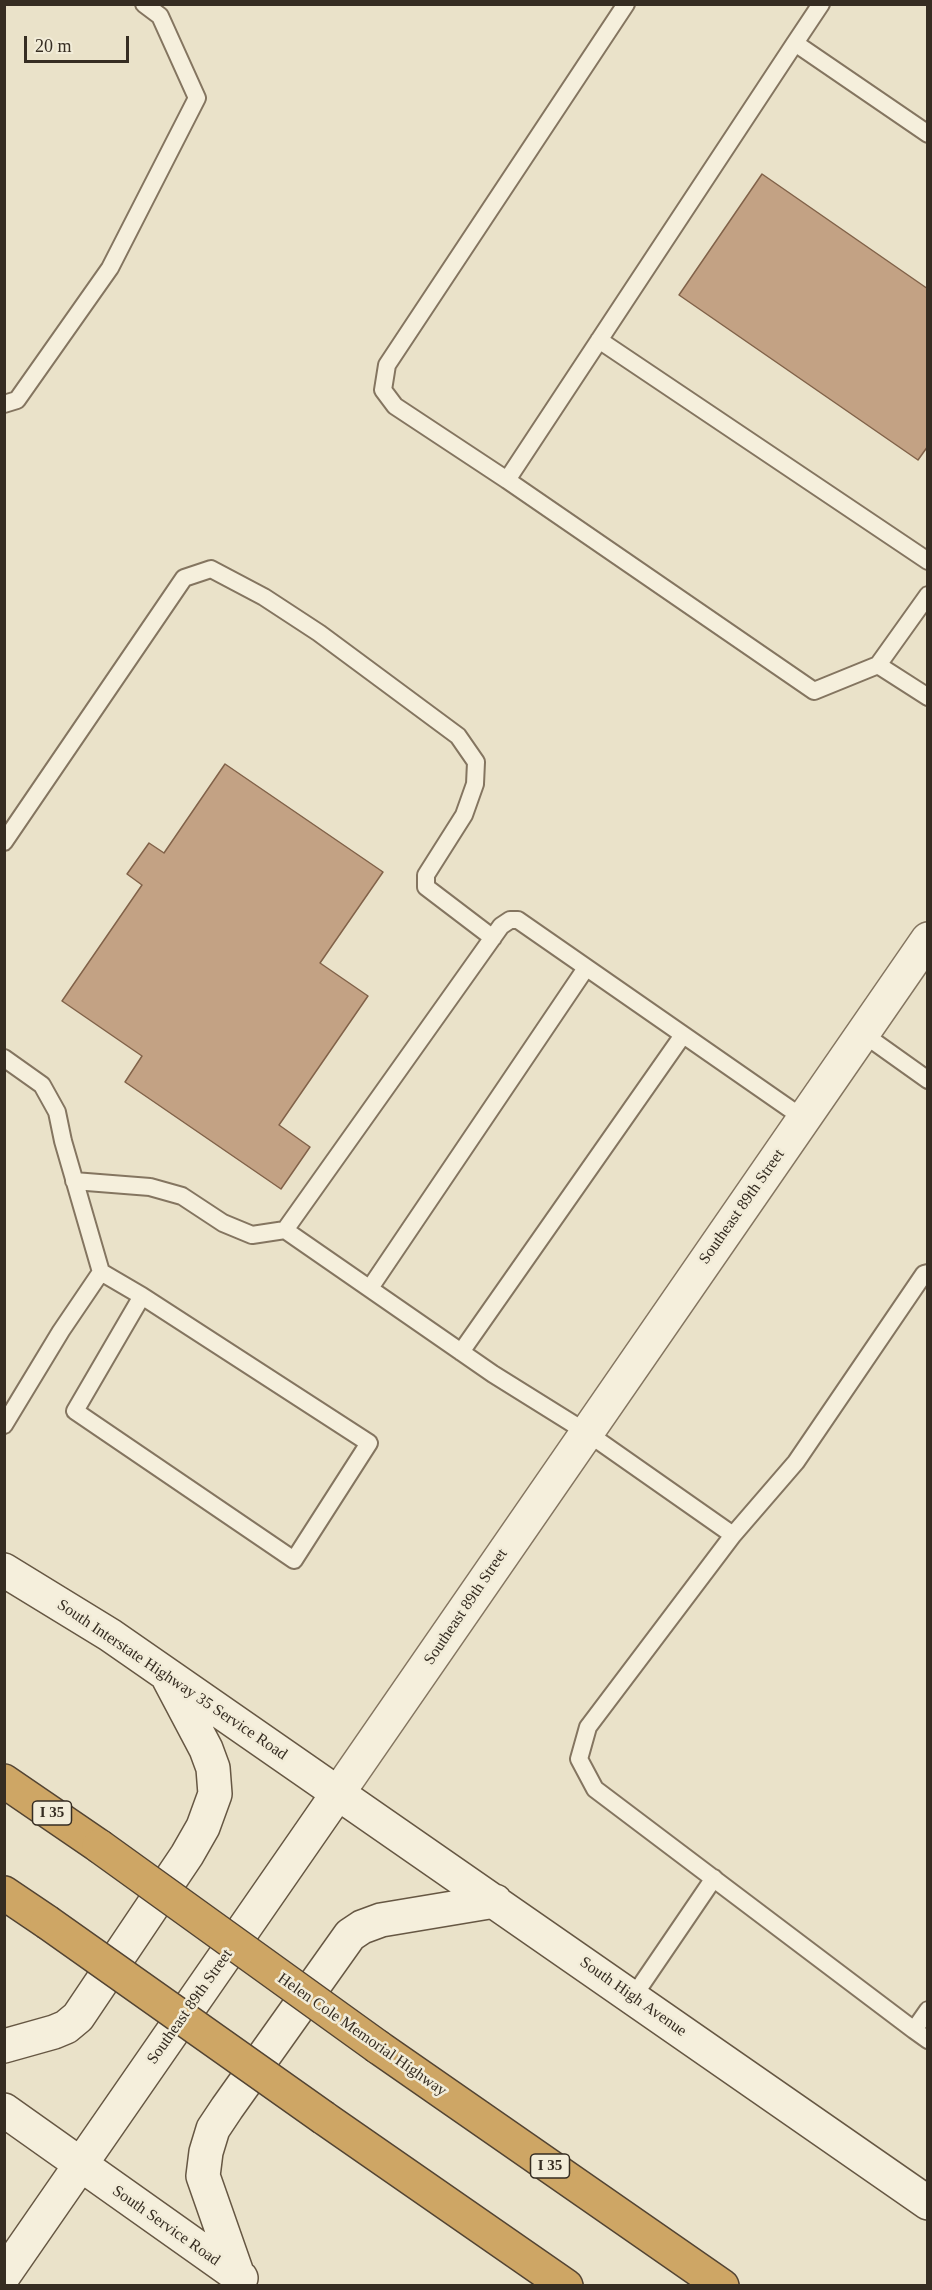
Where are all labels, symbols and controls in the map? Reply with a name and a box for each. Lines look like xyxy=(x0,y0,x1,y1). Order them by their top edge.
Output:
scale bar xyxy=(27,24,132,62)
text: 20 m xyxy=(35,36,72,56)
street label: Southeast 89th Street xyxy=(695,1146,789,1268)
street label: Southeast 89th Street xyxy=(420,1545,512,1669)
street label: South Interstate Highway 35 Service Road xyxy=(53,1596,291,1764)
road number: I 35 xyxy=(32,1801,72,1825)
street label: Southeast 89th Street xyxy=(143,1946,237,2068)
street label: South High Avenue xyxy=(576,1953,690,2041)
street label: Helen Cole Memorial Highway xyxy=(274,1969,450,2101)
road number: I 35 xyxy=(530,2154,570,2178)
street label: South Service Road xyxy=(108,2182,224,2270)

